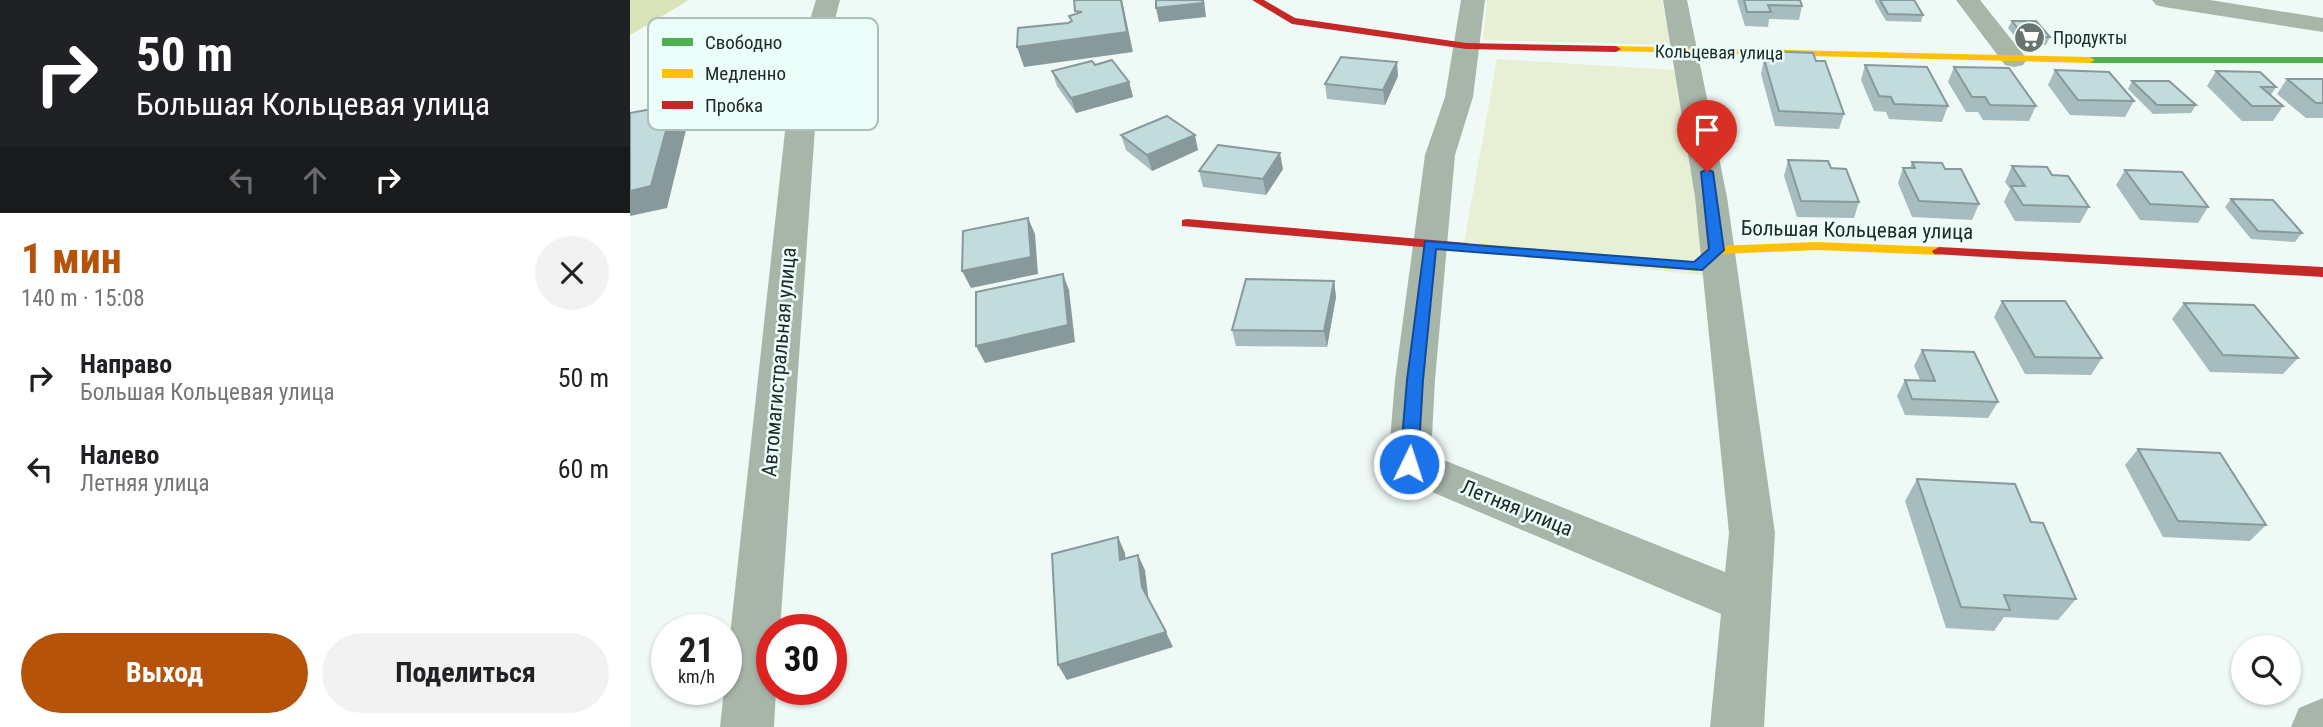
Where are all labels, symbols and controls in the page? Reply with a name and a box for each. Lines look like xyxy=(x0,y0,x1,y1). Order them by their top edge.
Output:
legend xyxy=(648,18,878,130)
supermarket icon: Продукты xyxy=(2013,20,2047,54)
text: 50 m xyxy=(136,26,233,83)
place label: Продукты xyxy=(2053,27,2127,48)
icon: right xyxy=(21,28,112,119)
text: Свободно xyxy=(705,31,782,54)
street label: Кольцевая улица xyxy=(1655,40,1783,64)
text: Медленно xyxy=(705,62,786,85)
text: Большая Кольцевая улица xyxy=(136,85,490,123)
text: Пробка xyxy=(705,94,763,117)
pin xyxy=(1677,100,1737,172)
icon: arrive xyxy=(1688,111,1726,149)
icon: left xyxy=(223,161,261,199)
icon: ahead xyxy=(296,161,334,199)
icon: right xyxy=(369,161,407,199)
street label: Большая Кольцевая улица xyxy=(1741,216,1973,244)
text: 1 мин xyxy=(21,234,122,283)
button: close xyxy=(535,236,609,310)
street label: Автомагистральная улица xyxy=(757,246,801,478)
text: 140 m · 15:08 xyxy=(21,285,145,312)
text: Направо xyxy=(80,349,172,379)
icon: right xyxy=(21,359,59,397)
text: 50 m xyxy=(558,363,609,393)
text: Большая Кольцевая улица xyxy=(80,379,335,406)
position arrow xyxy=(1372,427,1446,501)
text: Налево xyxy=(80,440,160,470)
icon: left xyxy=(21,450,59,488)
text: 60 m xyxy=(558,454,609,484)
text: Летняя улица xyxy=(80,470,209,497)
street label: Летняя улица xyxy=(1458,475,1576,541)
speed limit sign: 30 xyxy=(756,614,847,705)
text: 21 xyxy=(679,630,714,671)
button: Выход xyxy=(21,633,308,713)
button: Поделиться xyxy=(322,633,609,713)
map controls xyxy=(2231,635,2301,705)
button: search xyxy=(2231,635,2301,705)
text: km/h xyxy=(678,666,715,687)

